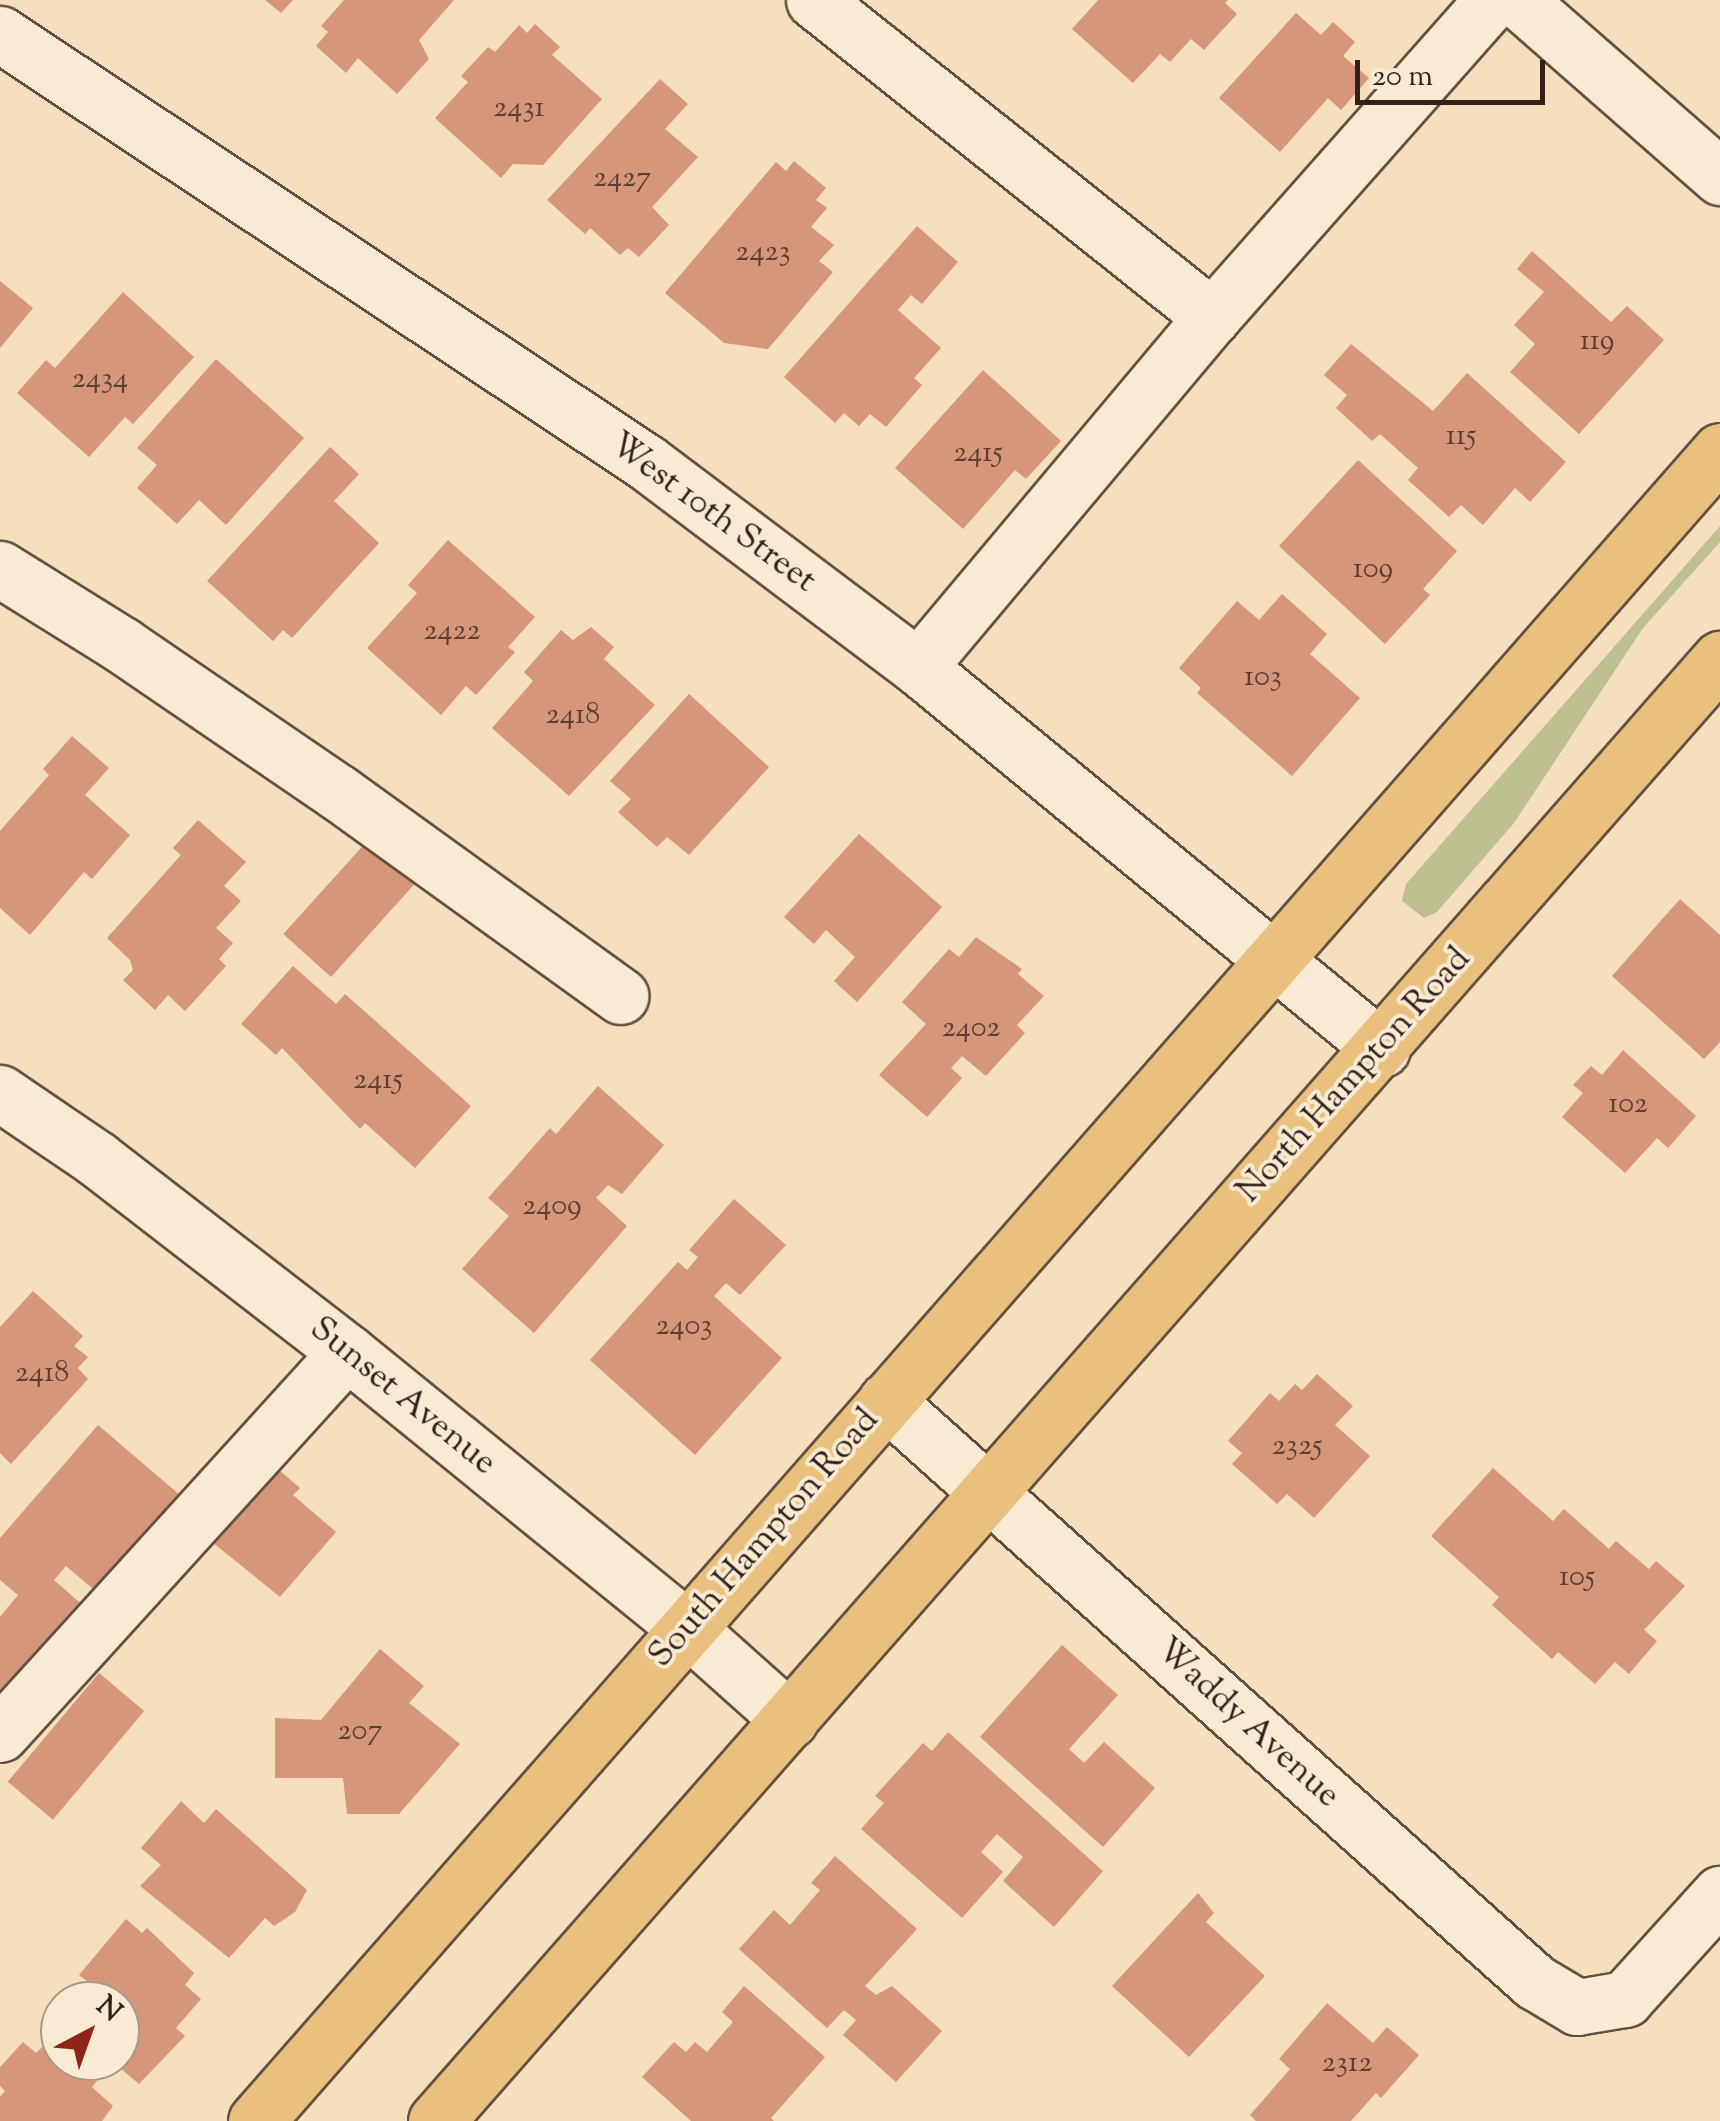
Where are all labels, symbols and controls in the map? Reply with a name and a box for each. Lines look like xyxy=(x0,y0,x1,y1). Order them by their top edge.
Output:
scale bar xyxy=(1360,40,1550,102)
text: 20 m xyxy=(1372,56,1433,99)
house number: 2431 xyxy=(493,91,545,127)
house number: 2427 xyxy=(593,161,651,197)
house number: 2423 xyxy=(735,235,791,271)
house number: 119 xyxy=(1580,324,1614,360)
house number: 2434 xyxy=(72,362,128,398)
house number: 115 xyxy=(1446,419,1476,455)
street label: West 10th Street xyxy=(600,425,824,603)
house number: 2415 xyxy=(953,436,1003,472)
house number: 109 xyxy=(1353,552,1393,588)
house number: 2422 xyxy=(423,614,481,650)
house number: 103 xyxy=(1244,660,1282,696)
house number: 2418 xyxy=(546,698,600,734)
street label: North Hampton Road xyxy=(1229,940,1481,1212)
house number: 2402 xyxy=(942,1011,1000,1047)
house number: 2415 xyxy=(353,1063,403,1099)
house number: 102 xyxy=(1608,1087,1648,1123)
house number: 2409 xyxy=(522,1189,582,1225)
street label: Sunset Avenue xyxy=(300,1309,504,1485)
house number: 2403 xyxy=(656,1309,712,1345)
house number: 2418 xyxy=(15,1356,69,1392)
street label: South Hampton Road xyxy=(641,1401,889,1677)
house number: 2325 xyxy=(1272,1429,1322,1465)
house number: 105 xyxy=(1559,1560,1595,1596)
street label: Waddy Avenue xyxy=(1146,1630,1348,1818)
house number: 207 xyxy=(338,1714,382,1750)
north arrow xyxy=(40,1981,140,2081)
text: N xyxy=(87,1987,130,2032)
house number: 2312 xyxy=(1322,2046,1372,2082)

